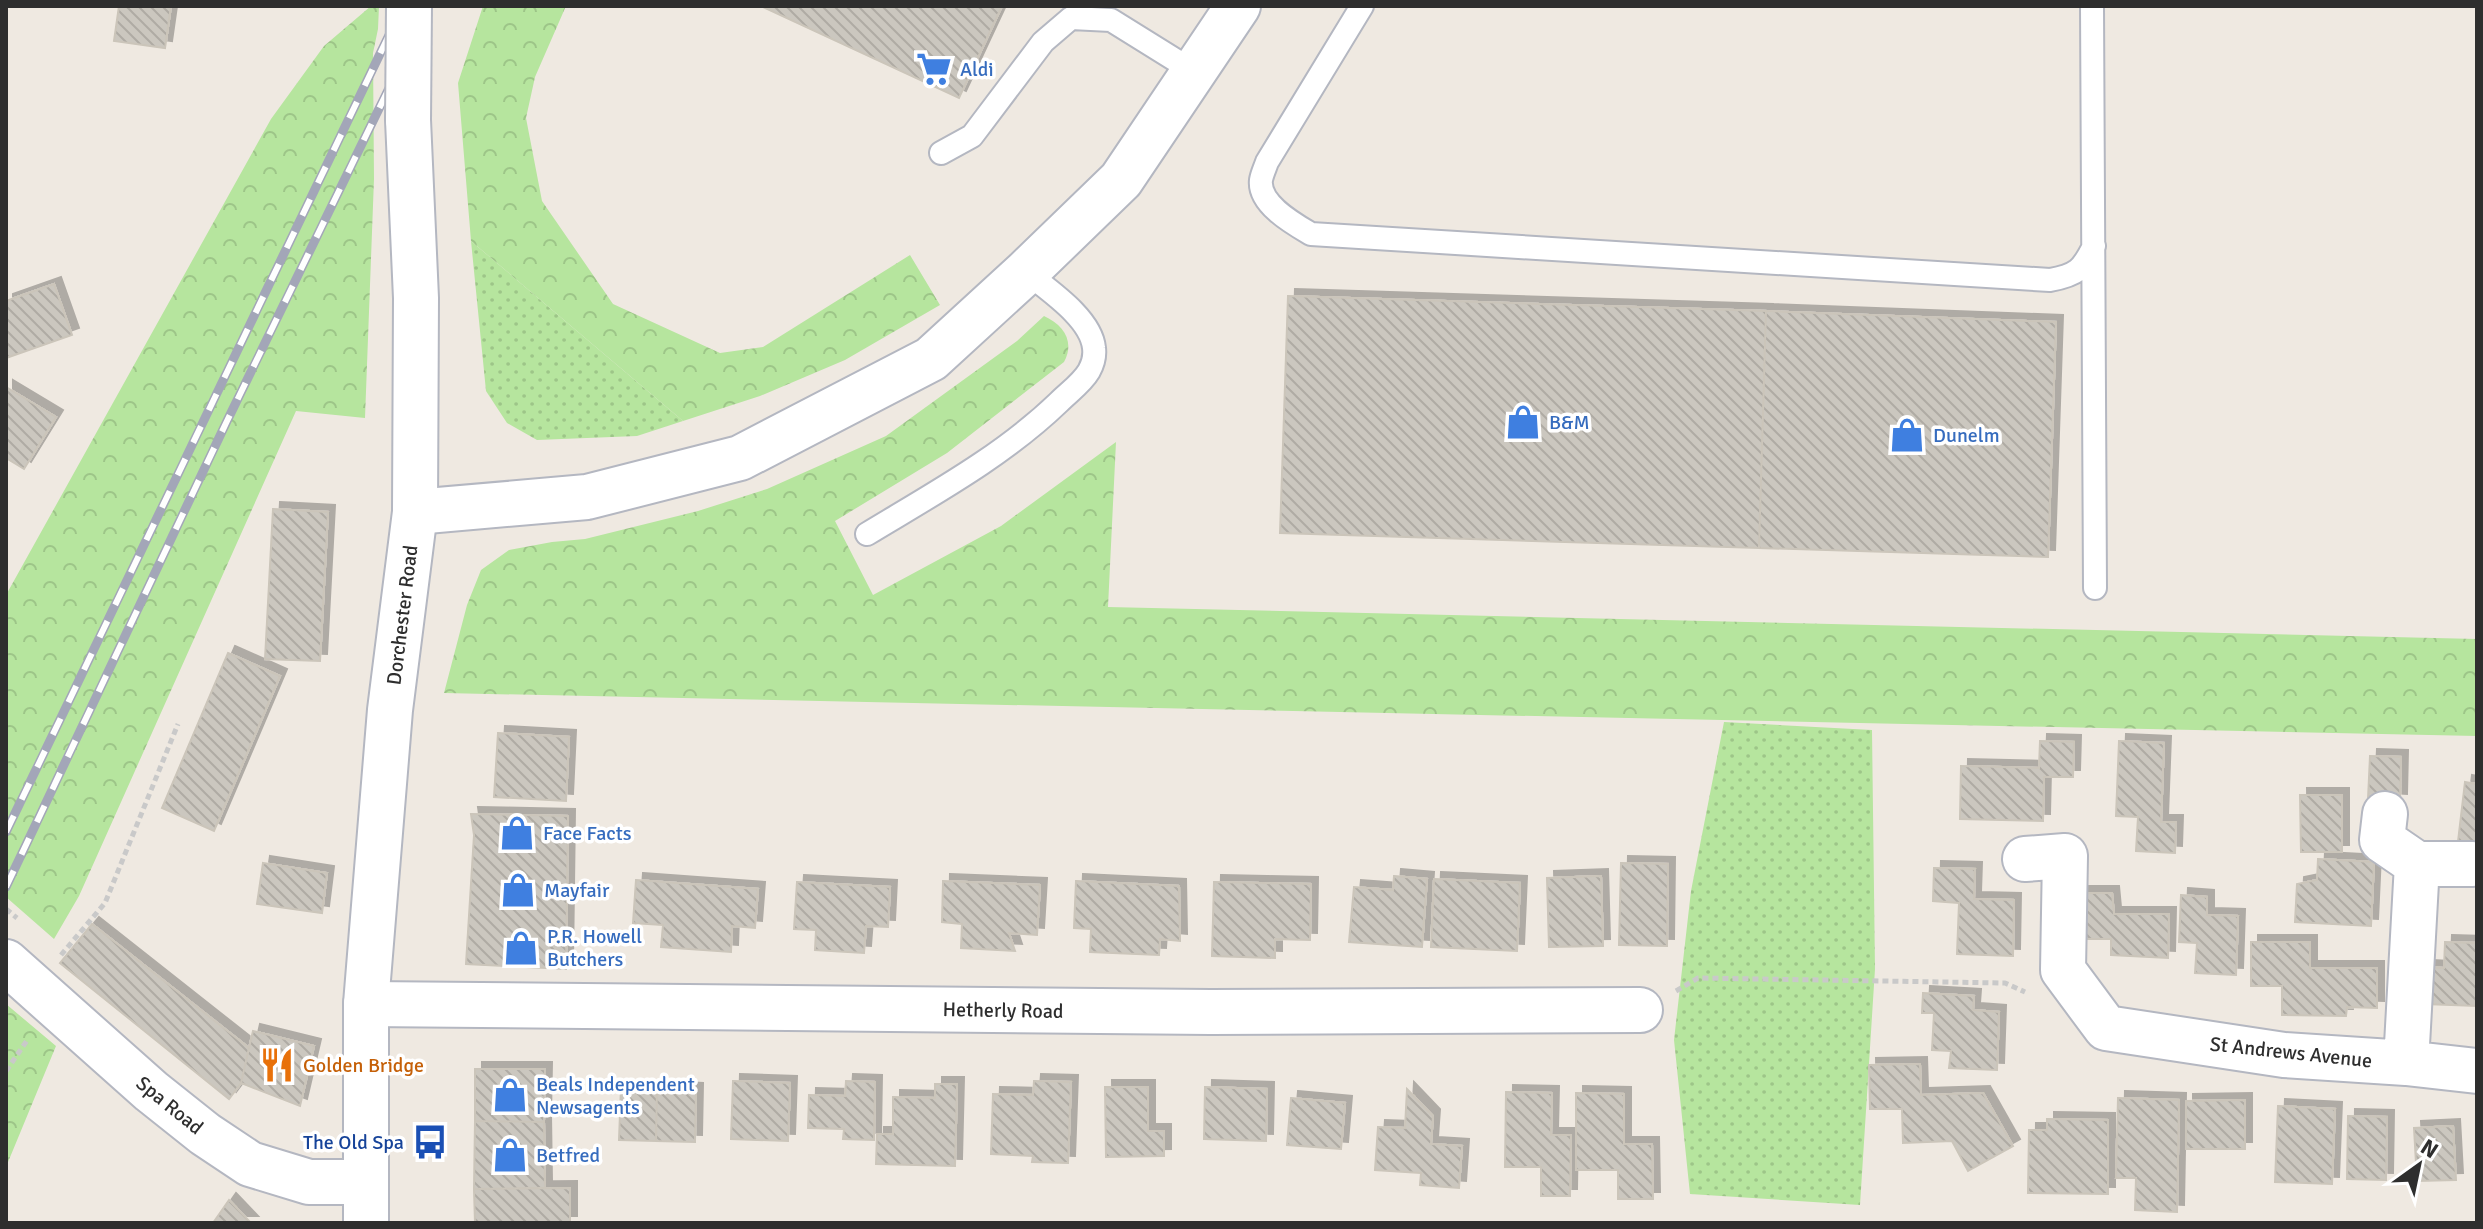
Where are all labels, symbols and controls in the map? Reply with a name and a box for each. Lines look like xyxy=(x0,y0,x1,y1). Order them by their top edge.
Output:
supermarket icon: Aldi xyxy=(915,50,953,88)
place label: Aldi xyxy=(960,57,994,82)
shop icon: B&M xyxy=(1504,403,1542,441)
place label: B&M xyxy=(1549,410,1590,435)
shop icon: Dunelm xyxy=(1888,416,1926,454)
place label: Dunelm xyxy=(1933,423,2000,448)
street label: Dorchester Road xyxy=(382,544,423,686)
shop icon: Face Facts xyxy=(498,814,536,852)
place label: Face Facts xyxy=(543,821,632,846)
shop icon: Mayfair xyxy=(499,871,537,909)
place label: Mayfair xyxy=(544,878,610,903)
place label: P.R. Howell Butchers xyxy=(547,924,642,972)
shop icon: P.R. Howell Butchers xyxy=(502,929,540,967)
street label: Hetherly Road xyxy=(942,997,1064,1024)
street label: St Andrews Avenue xyxy=(2209,1032,2373,1073)
restaurant icon: Golden Bridge xyxy=(258,1046,296,1084)
place label: Golden Bridge xyxy=(303,1053,424,1078)
street label: Spa Road xyxy=(131,1071,208,1140)
place label: Beals Independent Newsagents xyxy=(536,1072,695,1120)
shop icon: Beals Independent Newsagents xyxy=(491,1076,529,1114)
bus stop icon: The Old Spa xyxy=(411,1123,449,1161)
north arrow xyxy=(2379,1125,2459,1205)
place label: The Old Spa xyxy=(303,1130,404,1155)
text: N xyxy=(2416,1133,2443,1164)
shop icon: Betfred xyxy=(491,1136,529,1174)
place label: Betfred xyxy=(536,1143,600,1168)

